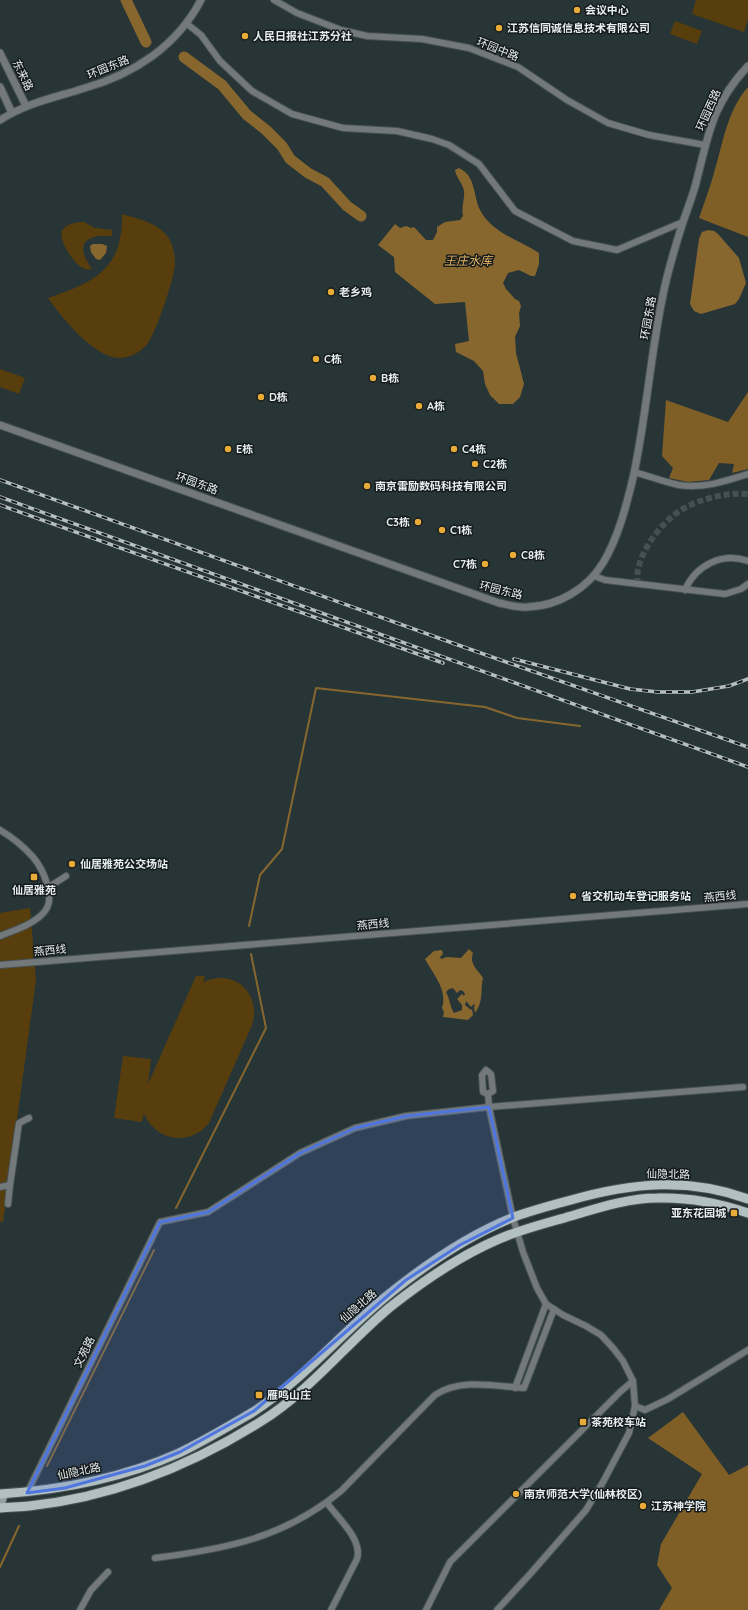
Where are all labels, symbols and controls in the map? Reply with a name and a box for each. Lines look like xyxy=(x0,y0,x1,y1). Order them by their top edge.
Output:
place label: 会议中心 xyxy=(585,3,629,17)
marker: 会议中心 xyxy=(572,5,582,15)
place label: 江苏信同诚信息技术有限公司 xyxy=(507,21,650,35)
marker: 江苏信同诚信息技术有限公司 xyxy=(494,23,504,33)
place label: 人民日报社江苏分社 xyxy=(253,29,352,43)
marker: 人民日报社江苏分社 xyxy=(240,31,250,41)
street label: 环园中路 xyxy=(475,34,521,64)
street label: 环园东路 xyxy=(85,52,131,82)
street label: 东来路 xyxy=(9,57,37,93)
street label: 环园西路 xyxy=(693,87,723,133)
water label: 王庄水库 xyxy=(444,253,494,268)
place label: 老乡鸡 xyxy=(339,285,372,299)
marker: 老乡鸡 xyxy=(326,287,336,297)
street label: 环园东路 xyxy=(637,295,659,341)
place label: C栋 xyxy=(324,352,342,366)
marker: C栋 xyxy=(311,354,321,364)
place label: B栋 xyxy=(381,371,399,385)
marker: B栋 xyxy=(368,373,378,383)
place label: D栋 xyxy=(269,390,288,404)
marker: D栋 xyxy=(256,392,266,402)
place label: A栋 xyxy=(427,399,445,413)
marker: A栋 xyxy=(414,401,424,411)
place label: E栋 xyxy=(236,442,253,456)
place label: C4栋 xyxy=(462,442,486,456)
marker: E栋 xyxy=(223,444,233,454)
marker: C4栋 xyxy=(449,444,459,454)
place label: C2栋 xyxy=(483,457,507,471)
marker: C2栋 xyxy=(470,459,480,469)
street label: 环园东路 xyxy=(174,469,220,497)
place label: 南京雷励数码科技有限公司 xyxy=(375,479,507,493)
marker: 南京雷励数码科技有限公司 xyxy=(362,481,372,491)
place label: C3栋 xyxy=(386,515,410,529)
marker: C3栋 xyxy=(413,517,423,527)
place label: C1栋 xyxy=(450,523,472,537)
marker: C1栋 xyxy=(437,525,447,535)
place label: C8栋 xyxy=(521,548,545,562)
marker: C8栋 xyxy=(508,550,518,560)
place label: C7栋 xyxy=(453,557,477,571)
marker: C7栋 xyxy=(480,559,490,569)
street label: 环园东路 xyxy=(478,578,524,602)
place label: 仙居雅苑公交场站 xyxy=(80,857,168,871)
marker: 仙居雅苑公交场站 xyxy=(67,859,77,869)
marker: 仙居雅苑 xyxy=(29,872,39,882)
place label: 仙居雅苑 xyxy=(12,883,56,897)
street label: 燕西线 xyxy=(703,888,737,904)
place label: 省交机动车登记服务站 xyxy=(581,889,691,903)
marker: 省交机动车登记服务站 xyxy=(568,891,578,901)
street label: 燕西线 xyxy=(356,916,390,932)
street label: 燕西线 xyxy=(33,942,67,958)
street label: 仙隐北路 xyxy=(646,1167,690,1181)
place label: 亚东花园城 xyxy=(671,1206,727,1220)
marker: 亚东花园城 xyxy=(729,1208,739,1218)
street label: 仙隐北路 xyxy=(337,1286,379,1326)
street label: 文苑路 xyxy=(70,1334,98,1370)
place label: 雁鸣山庄 xyxy=(267,1388,311,1402)
marker: 雁鸣山庄 xyxy=(254,1390,264,1400)
place label: 茶苑校车站 xyxy=(591,1415,646,1429)
marker: 茶苑校车站 xyxy=(578,1417,588,1427)
street label: 仙隐北路 xyxy=(56,1460,102,1482)
place label: 南京师范大学(仙林校区) xyxy=(524,1487,642,1501)
marker: 南京师范大学(仙林校区) xyxy=(511,1489,521,1499)
place label: 江苏神学院 xyxy=(651,1499,706,1513)
marker: 江苏神学院 xyxy=(638,1501,648,1511)

